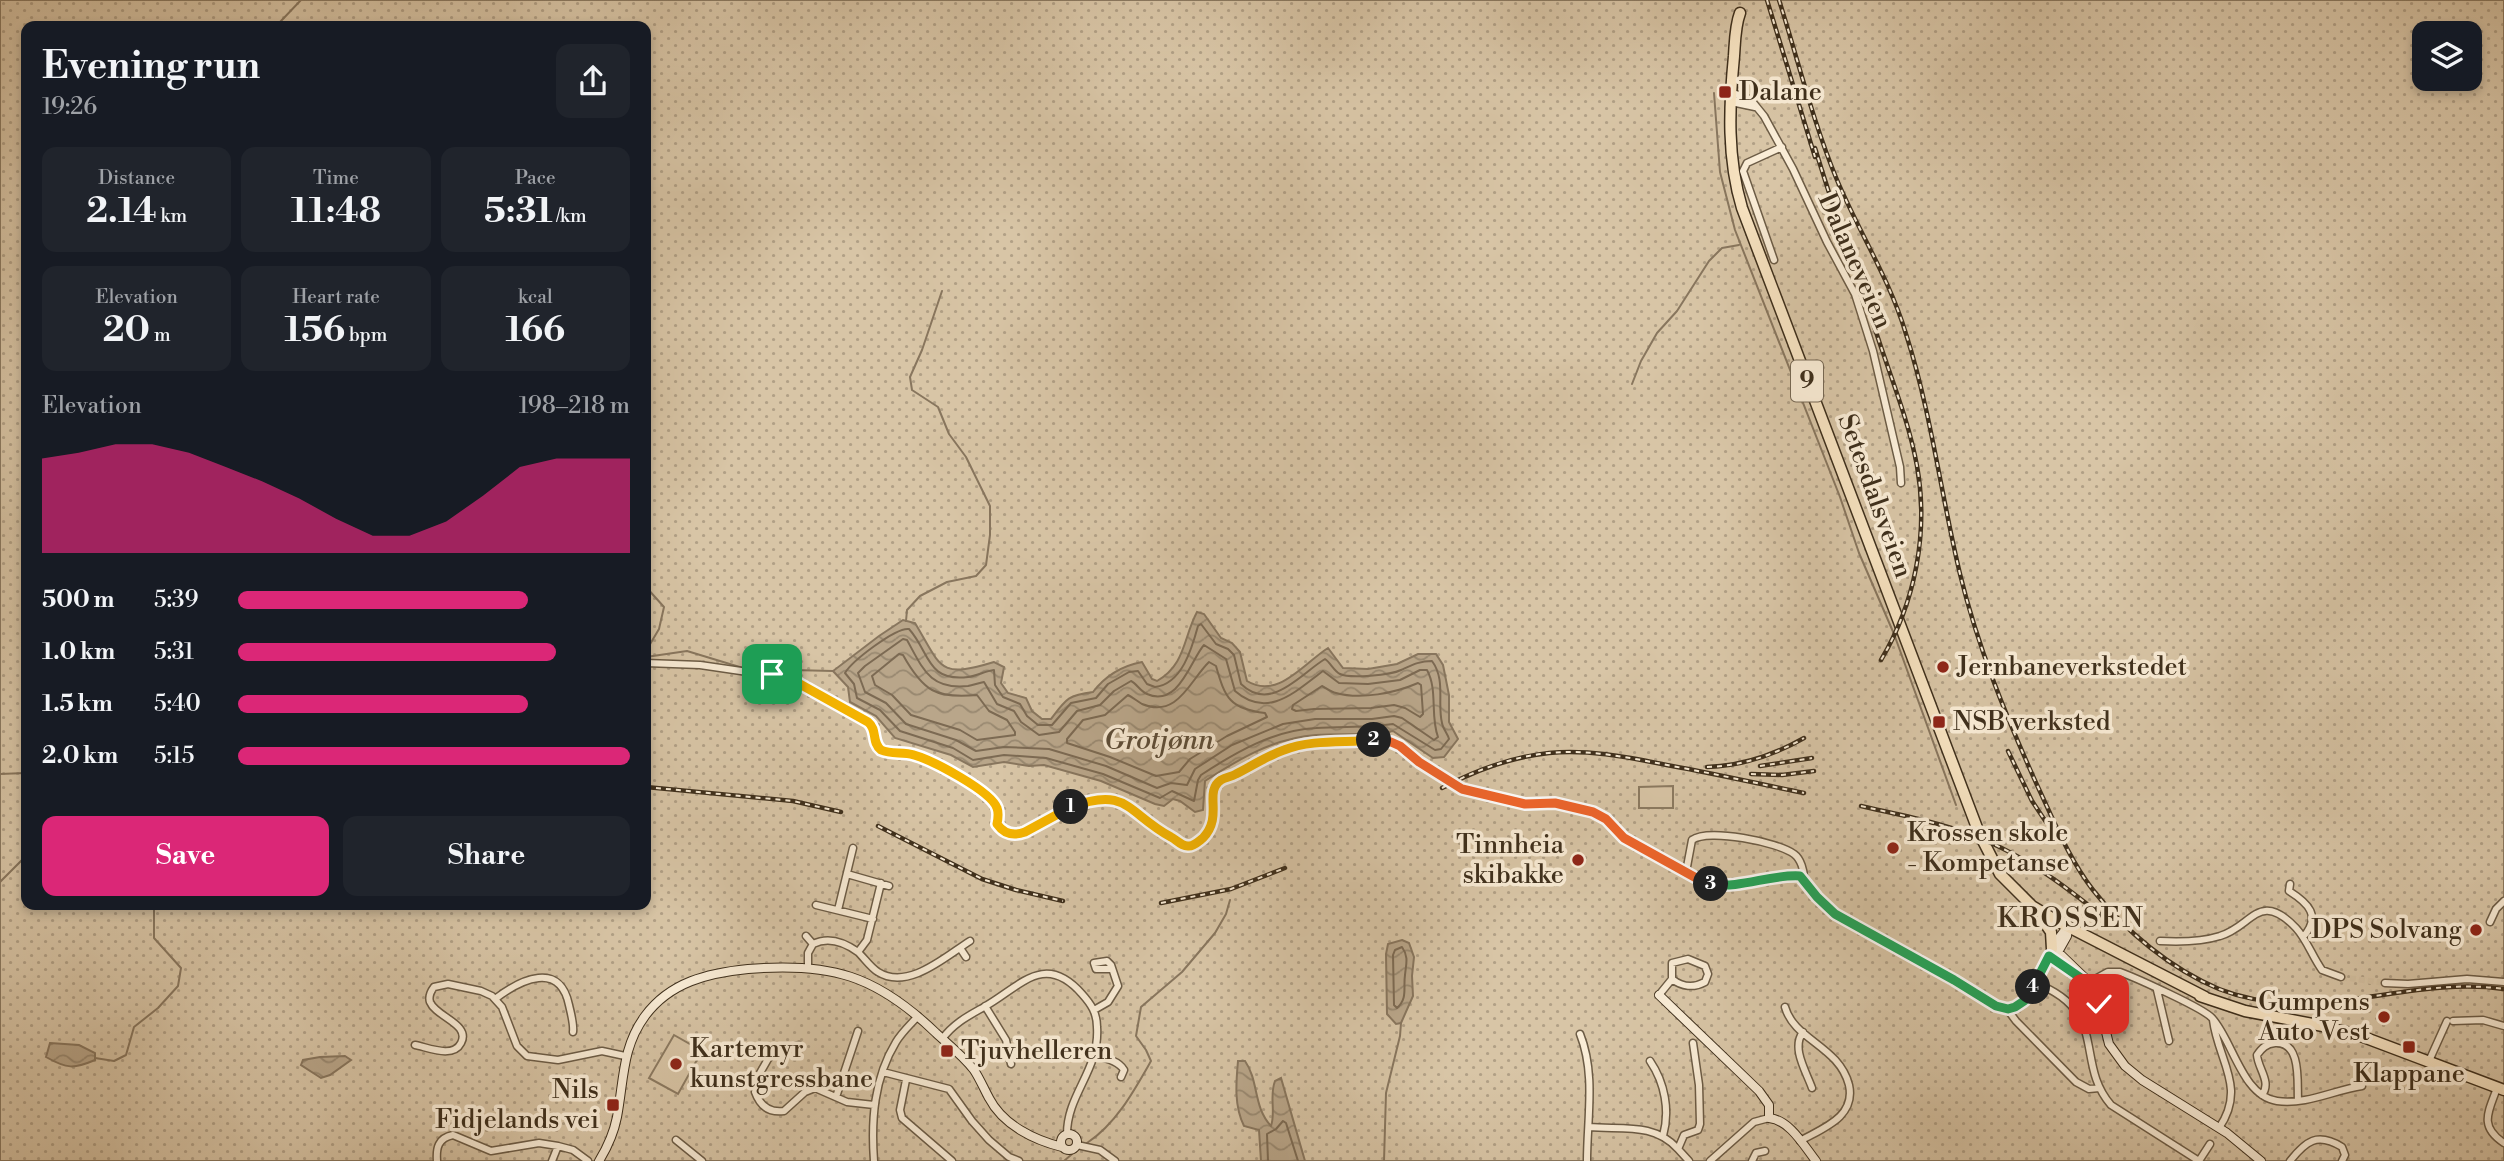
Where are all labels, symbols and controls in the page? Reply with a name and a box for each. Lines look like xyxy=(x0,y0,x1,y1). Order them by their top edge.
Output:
map controls xyxy=(2412,21,2482,91)
button: layers xyxy=(2412,21,2482,91)
text: Evening run xyxy=(42,43,260,90)
button: share xyxy=(556,44,630,118)
place label: Dalane xyxy=(1739,76,1822,108)
marker: Dalane xyxy=(1717,84,1733,100)
text: 19:26 xyxy=(42,93,97,121)
text: Distance xyxy=(98,166,175,190)
text: Time xyxy=(313,166,359,190)
text: Pace xyxy=(515,166,556,190)
street label: Dalaneveien xyxy=(1811,188,1899,334)
text: 2.14 xyxy=(86,190,157,233)
text: 11:48 xyxy=(291,190,381,233)
text: 5:31 xyxy=(484,190,552,233)
text: km xyxy=(157,204,187,228)
text: /km xyxy=(552,204,587,228)
text: Elevation xyxy=(96,285,178,309)
text: Heart rate xyxy=(292,285,380,309)
text: kcal xyxy=(518,285,553,309)
text: 20 xyxy=(103,309,150,352)
text: 156 xyxy=(285,309,345,352)
text: 166 xyxy=(506,309,565,352)
text: m xyxy=(150,323,171,347)
text: bpm xyxy=(345,323,387,347)
road number: 9 xyxy=(1791,360,1823,402)
text: Elevation xyxy=(42,392,142,420)
text: 198–218 m xyxy=(519,392,630,420)
street label: Setesdalsveien xyxy=(1831,410,1919,582)
text: 500 m xyxy=(42,586,114,614)
text: 5:39 xyxy=(154,586,199,614)
text: 1.0 km xyxy=(42,638,115,666)
text: 5:31 xyxy=(154,638,194,666)
pin xyxy=(742,644,802,704)
place label: Jernbaneverkstedet xyxy=(1956,651,2187,683)
icon: arrive xyxy=(753,655,791,693)
marker: Jernbaneverkstedet xyxy=(1935,659,1951,675)
text: 1.5 km xyxy=(42,690,113,718)
text: 5:40 xyxy=(154,690,201,718)
place label: NSB verksted xyxy=(1953,706,2111,738)
marker: NSB verksted xyxy=(1931,714,1947,730)
pin: 2 xyxy=(1356,722,1392,758)
water label: Grotjønn xyxy=(1104,723,1214,758)
text: 2 xyxy=(1368,727,1379,751)
text: 2.0 km xyxy=(42,742,118,770)
text: 5:15 xyxy=(154,742,194,770)
pin: 1 xyxy=(1054,790,1088,824)
text: 1 xyxy=(1066,794,1075,818)
button: Save xyxy=(42,816,329,896)
button: Share xyxy=(343,816,630,896)
place label: Krossen skole - Kompetanse xyxy=(1907,817,2070,879)
place label: Tinnheia skibakke xyxy=(1456,829,1565,891)
marker: Krossen skole - Kompetanse xyxy=(1885,840,1901,856)
marker: Tinnheia skibakke xyxy=(1570,852,1586,868)
pin: 3 xyxy=(1694,866,1728,902)
text: 3 xyxy=(1705,871,1716,895)
district label: KROSSEN xyxy=(1997,901,2145,936)
place label: DPS Solvang xyxy=(2311,914,2463,946)
marker: DPS Solvang xyxy=(2468,922,2484,938)
pin: 4 xyxy=(2016,970,2050,1004)
text: 4 xyxy=(2026,974,2039,998)
pin xyxy=(2069,974,2129,1034)
icon: check xyxy=(2080,985,2118,1023)
place label: Gumpens Auto Vest xyxy=(2257,986,2370,1048)
marker: Gumpens Auto Vest xyxy=(2376,1009,2392,1025)
place label: Kartemyr kunstgressbane xyxy=(690,1033,873,1095)
place label: Tjuvhelleren xyxy=(961,1035,1112,1067)
marker: Klappane xyxy=(2401,1039,2417,1055)
marker: Tjuvhelleren xyxy=(939,1043,955,1059)
marker: Kartemyr kunstgressbane xyxy=(668,1056,684,1072)
place label: Klappane xyxy=(2353,1058,2465,1090)
place label: Nils Fidjelands vei xyxy=(435,1074,599,1136)
marker: Nils Fidjelands vei xyxy=(605,1097,621,1113)

